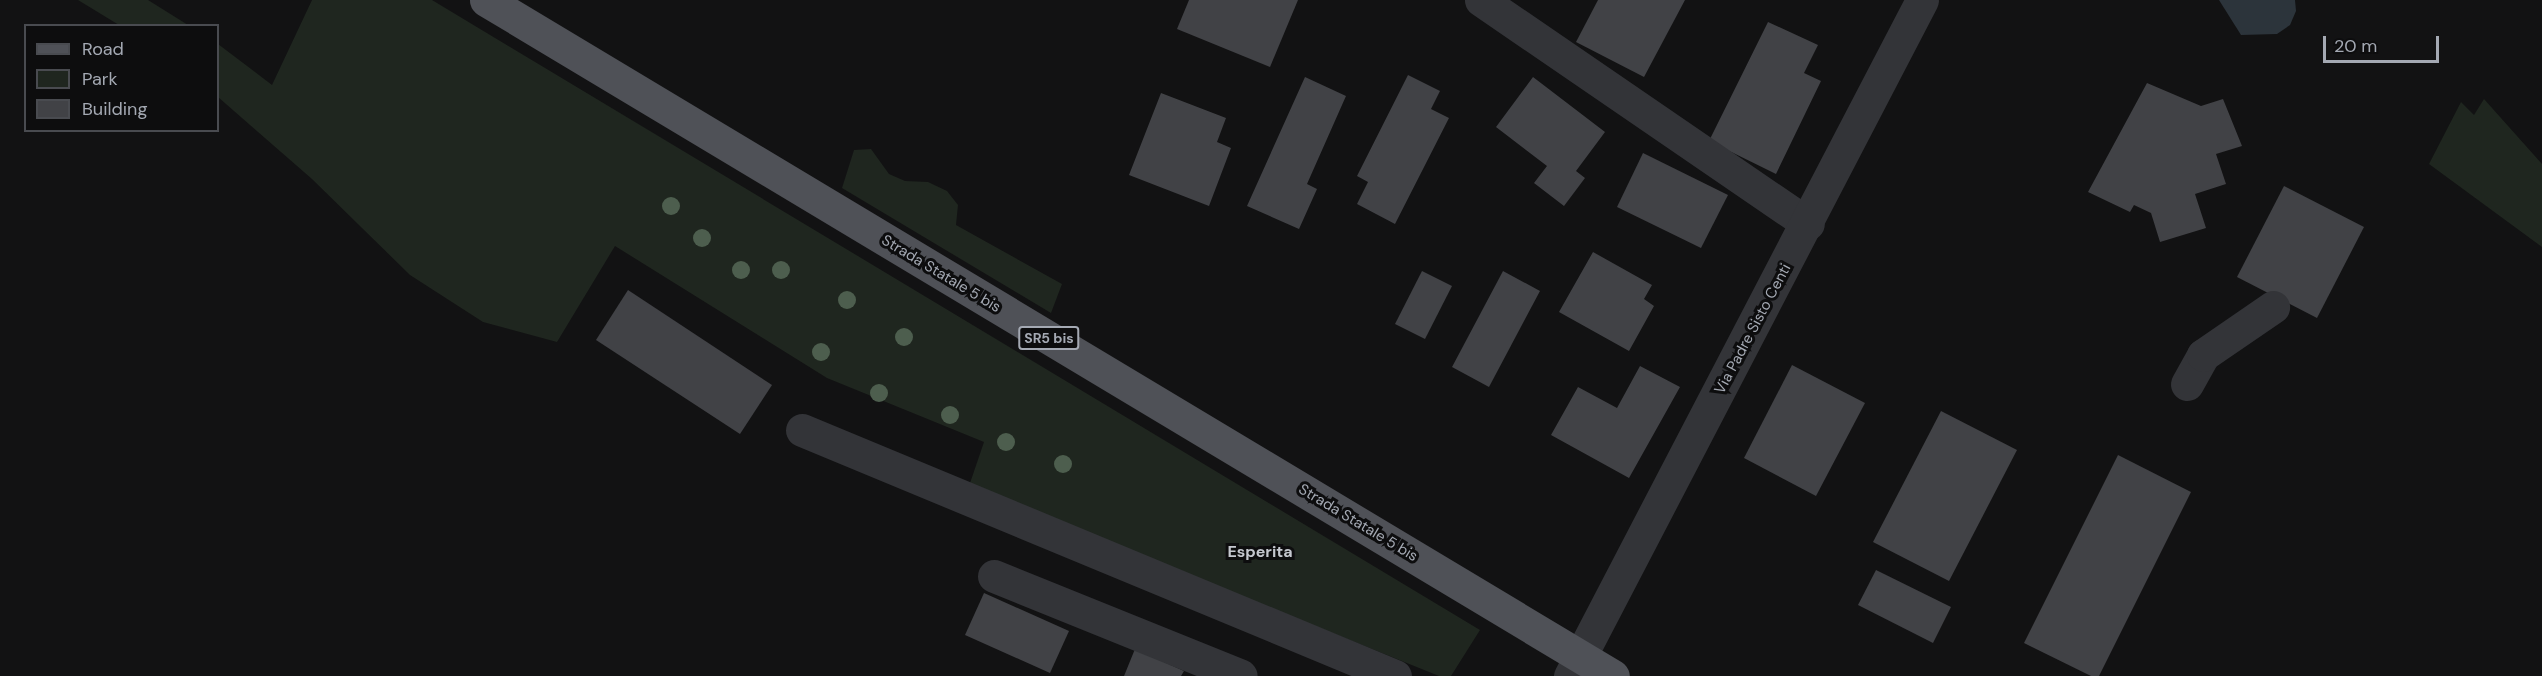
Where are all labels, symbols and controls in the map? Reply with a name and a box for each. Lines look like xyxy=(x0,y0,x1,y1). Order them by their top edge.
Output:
legend xyxy=(24,24,219,132)
scale bar xyxy=(2326,24,2442,62)
text: 20 m xyxy=(2334,34,2377,58)
text: Road xyxy=(82,37,124,61)
text: Park xyxy=(82,67,118,91)
text: Building xyxy=(82,97,147,121)
street label: Strada Statale 5 bis xyxy=(878,231,1004,317)
street label: Via Padre Sisto Centi xyxy=(1711,261,1795,397)
road number: SR5 bis xyxy=(1018,327,1080,349)
street label: Strada Statale 5 bis xyxy=(1295,480,1421,566)
district label: Esperita xyxy=(1227,542,1293,562)

